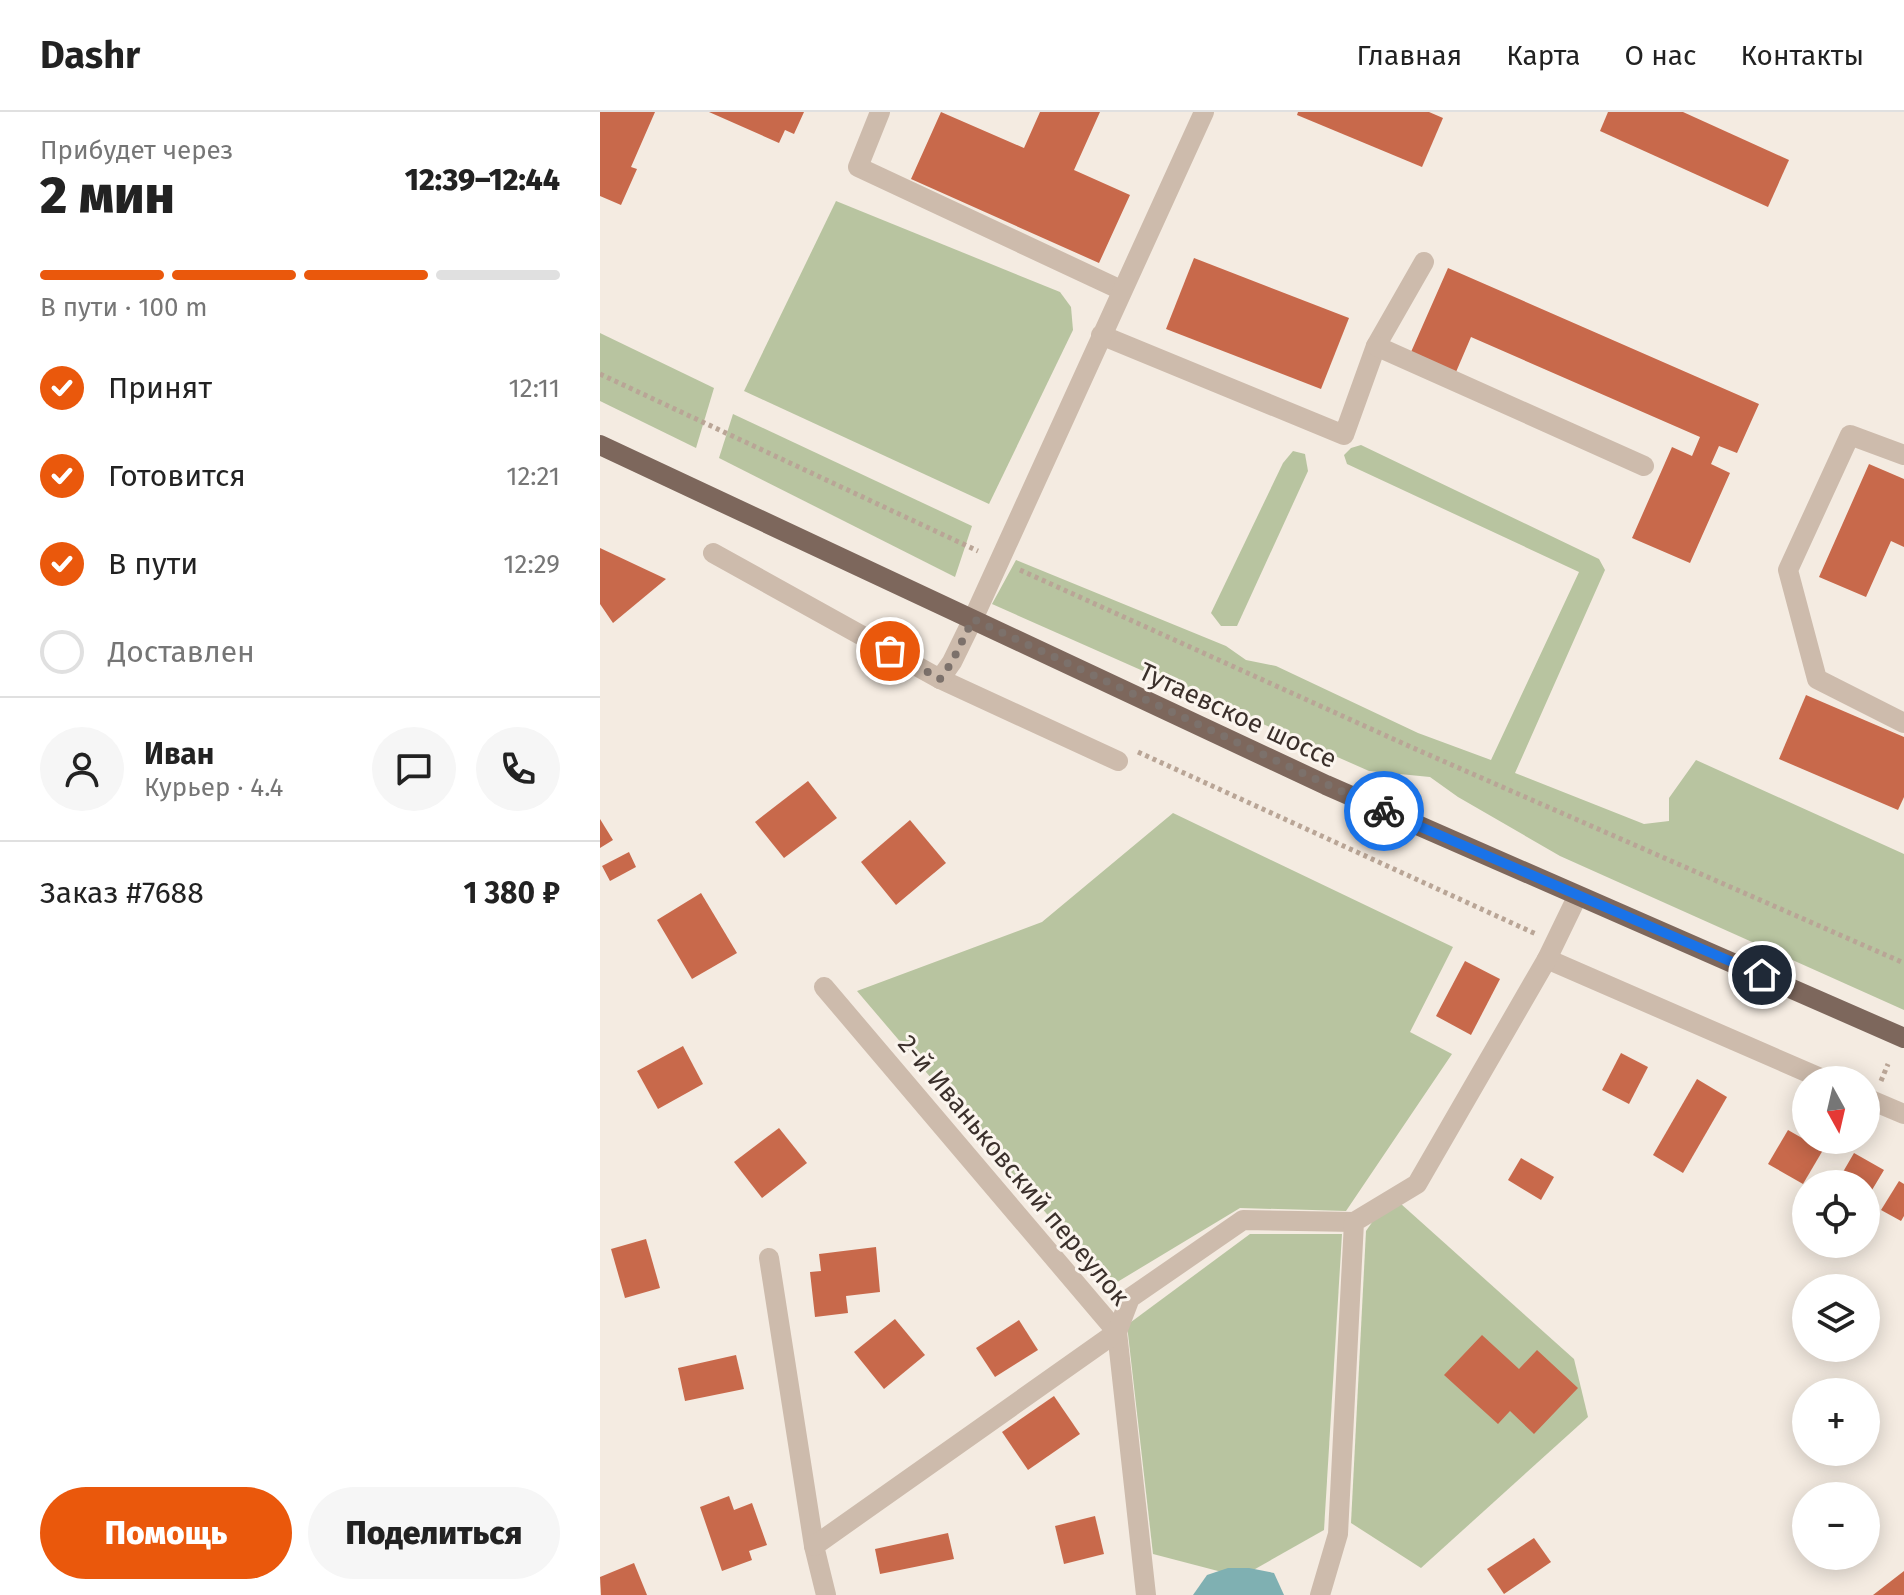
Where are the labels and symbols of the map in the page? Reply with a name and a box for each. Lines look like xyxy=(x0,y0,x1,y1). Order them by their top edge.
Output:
pin xyxy=(856,617,924,685)
street label: Тутаевское шоссе xyxy=(1134,656,1342,775)
courier xyxy=(1344,771,1424,851)
pin xyxy=(1728,941,1796,1009)
street label: 2-й Иваньковский переулок xyxy=(891,1029,1136,1312)
north arrow xyxy=(1792,1066,1880,1154)

